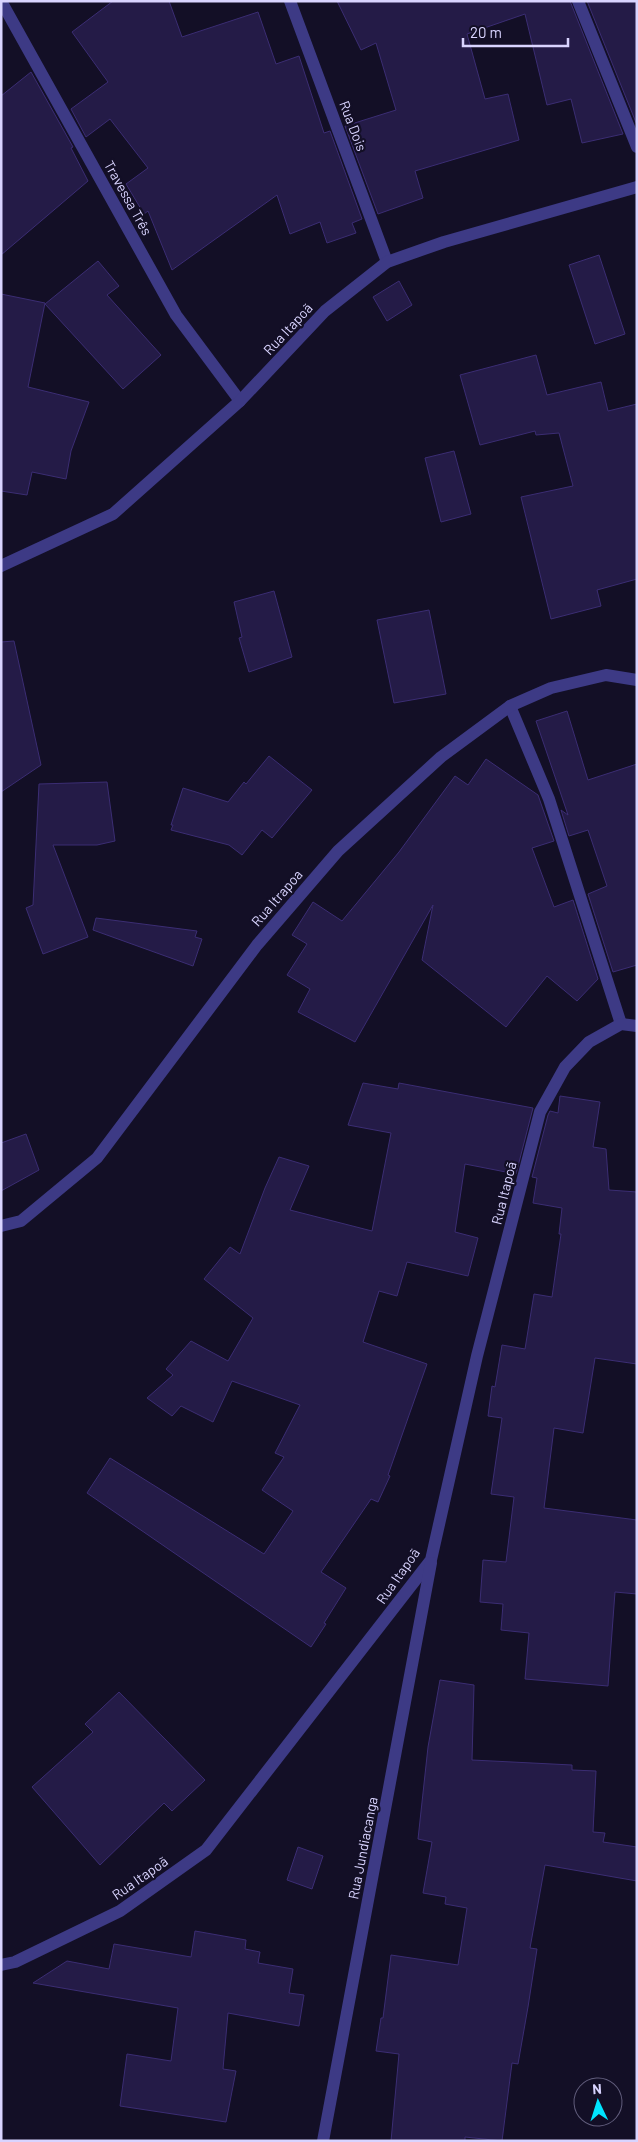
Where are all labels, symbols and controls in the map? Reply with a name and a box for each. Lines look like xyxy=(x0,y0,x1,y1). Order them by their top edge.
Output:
scale bar xyxy=(463,15,568,47)
text: 20 m xyxy=(470,23,502,41)
street label: Rua Dois xyxy=(336,98,371,154)
street label: Travessa Três xyxy=(101,157,156,238)
street label: Rua Itapoã xyxy=(259,299,316,358)
street label: Rua Itrapoa xyxy=(247,866,306,929)
street label: Rua Itapoã xyxy=(487,1160,520,1226)
street label: Rua Itapoã xyxy=(372,1544,423,1607)
street label: Rua Jundiacanga xyxy=(344,1795,381,1901)
street label: Rua Itapoã xyxy=(108,1852,171,1903)
north arrow xyxy=(573,2077,623,2127)
text: N xyxy=(592,2080,602,2097)

